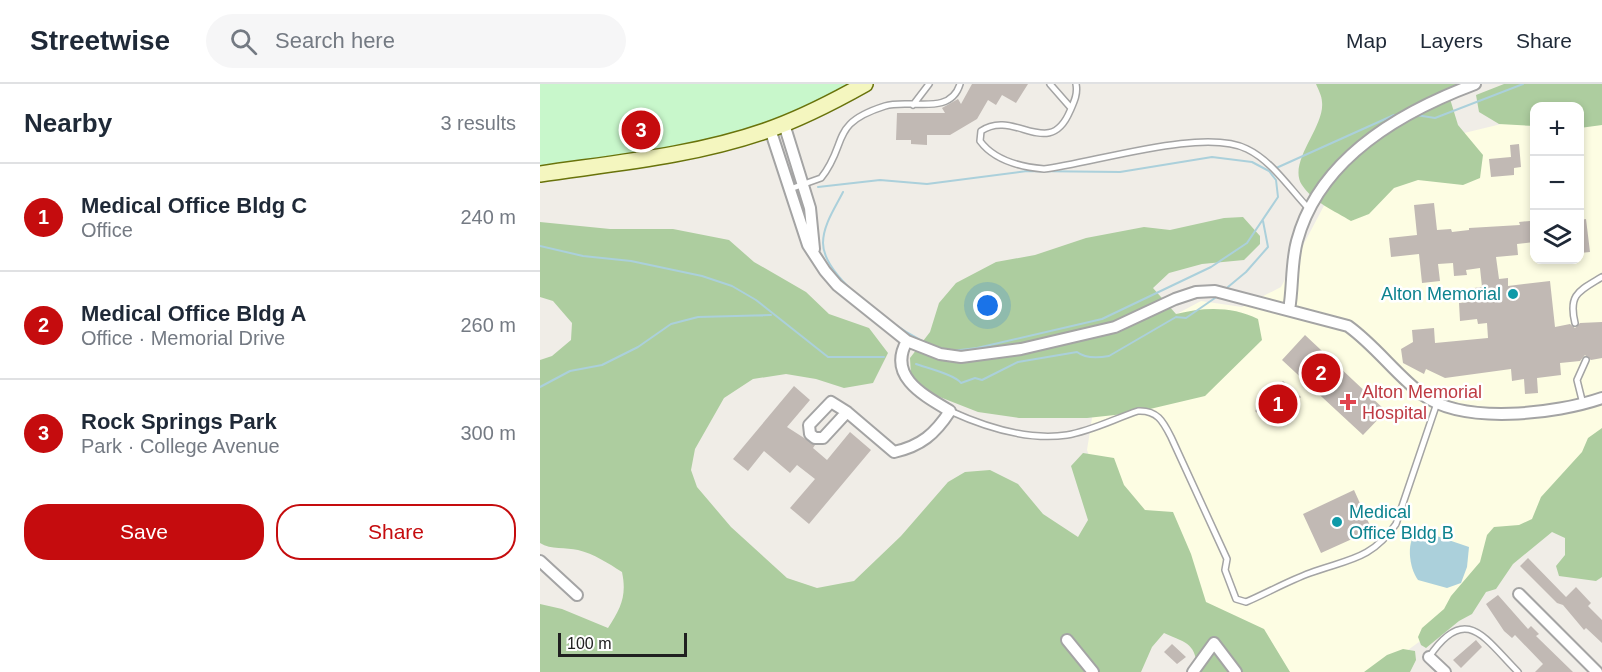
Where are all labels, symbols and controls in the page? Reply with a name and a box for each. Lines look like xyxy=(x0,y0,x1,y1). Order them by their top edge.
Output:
search box xyxy=(206,14,626,68)
text: Streetwise xyxy=(30,25,170,56)
icon: search xyxy=(227,25,260,58)
text: Search here xyxy=(275,28,395,53)
text: Map xyxy=(1346,29,1387,52)
text: Layers xyxy=(1420,29,1483,52)
text: Share xyxy=(1516,29,1572,52)
map controls xyxy=(1530,102,1584,264)
button: + xyxy=(1530,102,1584,156)
text: Nearby xyxy=(24,108,112,138)
pin: 3 xyxy=(622,108,660,152)
text: 3 results xyxy=(440,112,516,134)
button: − xyxy=(1530,156,1584,210)
text: Medical Office Bldg C xyxy=(81,193,307,218)
text: 1 xyxy=(38,206,49,228)
text: 240 m xyxy=(460,206,516,228)
button: layers xyxy=(1530,210,1584,264)
text: Office xyxy=(81,219,133,241)
place label: Alton Memorial xyxy=(1381,284,1501,304)
marker: Alton Memorial xyxy=(1506,287,1520,301)
your location xyxy=(973,291,1002,320)
text: Medical Office Bldg A xyxy=(81,301,306,326)
text: 2 xyxy=(38,314,49,336)
text: 260 m xyxy=(460,314,516,336)
text: Office · Memorial Drive xyxy=(81,327,285,349)
pin: 2 xyxy=(1302,350,1340,396)
pin: 1 xyxy=(1258,382,1298,426)
place label: Alton Memorial Hospital xyxy=(1362,382,1482,423)
marker: Alton Memorial Hospital xyxy=(1339,393,1357,411)
text: Rock Springs Park xyxy=(81,409,277,434)
text: 3 xyxy=(38,422,49,444)
text: 300 m xyxy=(460,422,516,444)
text: Park · College Avenue xyxy=(81,435,280,457)
place label: Medical Office Bldg B xyxy=(1349,502,1454,543)
button: Save xyxy=(24,504,264,560)
button: Share xyxy=(276,504,516,560)
marker: Medical Office Bldg B xyxy=(1330,515,1344,529)
scale bar xyxy=(558,630,687,658)
text: 100 m xyxy=(567,635,611,652)

